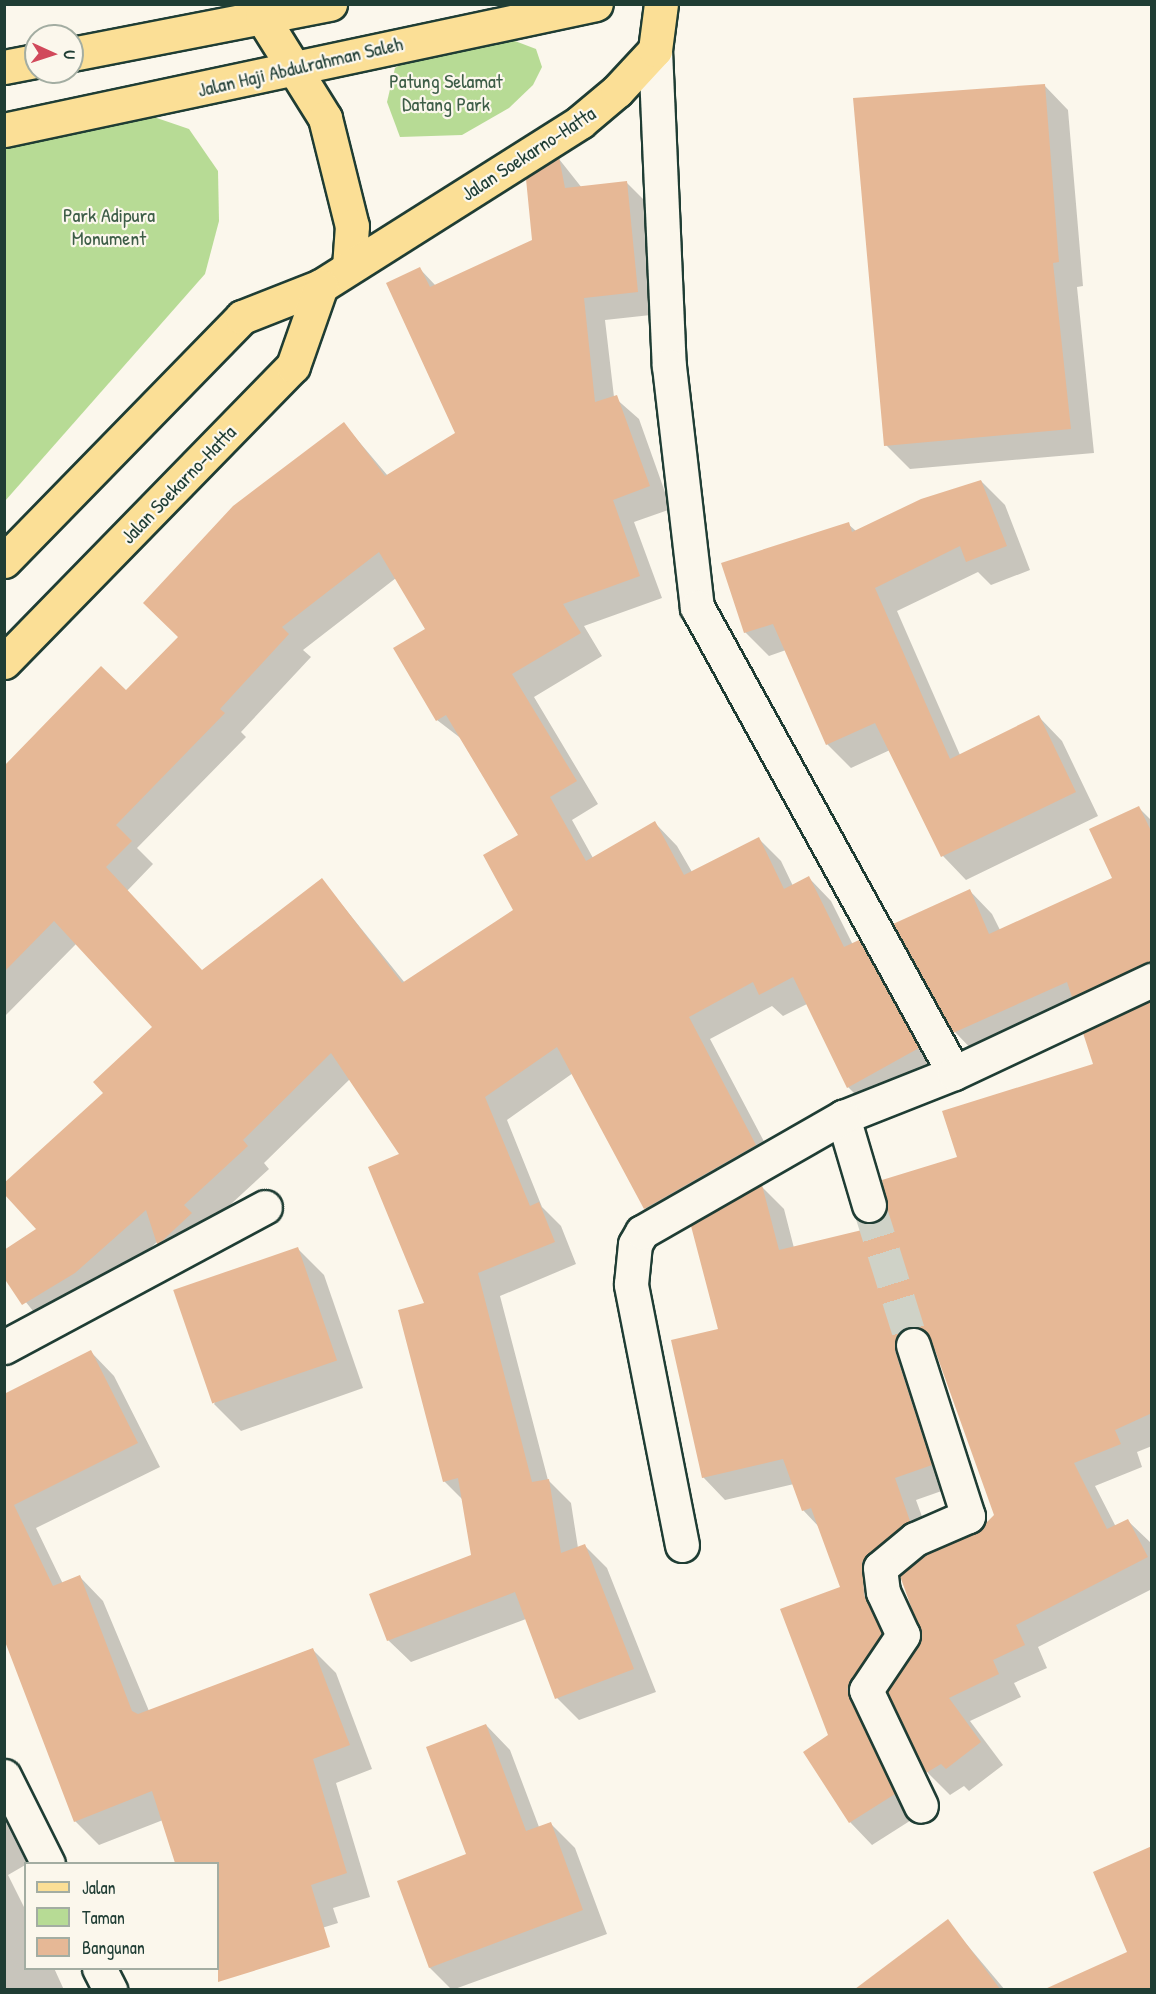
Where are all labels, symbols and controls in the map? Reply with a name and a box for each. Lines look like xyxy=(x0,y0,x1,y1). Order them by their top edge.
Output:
north arrow xyxy=(24,24,84,84)
street label: Jalan Haji Abdulrahman Saleh xyxy=(195,31,405,101)
text: U xyxy=(59,50,81,60)
park label: Patung Selamat Datang Park xyxy=(389,68,503,115)
street label: Jalan Soekarno-Hatta xyxy=(456,101,600,205)
park label: Park Adipura Monument xyxy=(63,203,155,250)
street label: Jalan Soekarno-Hatta xyxy=(116,420,240,548)
legend xyxy=(24,1862,219,1970)
text: Jalan xyxy=(82,1875,116,1900)
text: Taman xyxy=(82,1905,125,1930)
text: Bangunan xyxy=(82,1935,145,1960)

